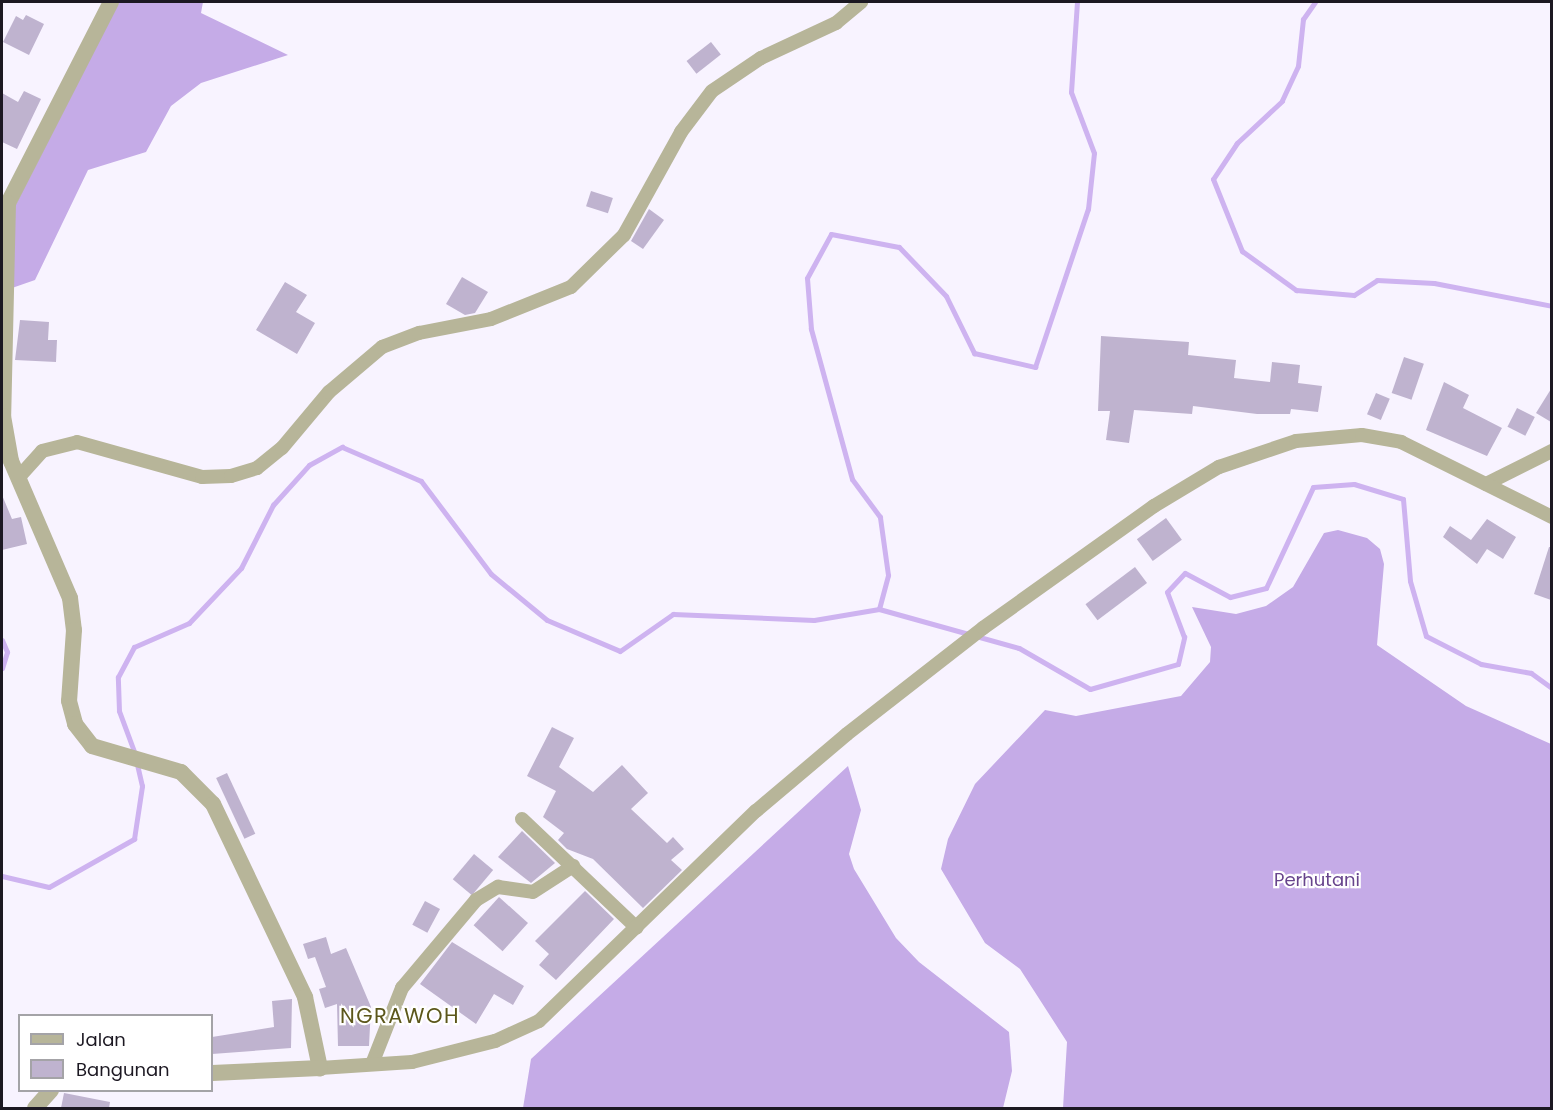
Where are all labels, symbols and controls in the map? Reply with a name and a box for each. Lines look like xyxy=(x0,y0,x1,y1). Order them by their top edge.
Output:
park label: Perhutani xyxy=(1274,869,1360,891)
district label: NGRAWOH xyxy=(340,1003,460,1029)
legend xyxy=(18,1014,213,1092)
text: Jalan xyxy=(76,1027,126,1052)
text: Bangunan xyxy=(76,1057,170,1082)

